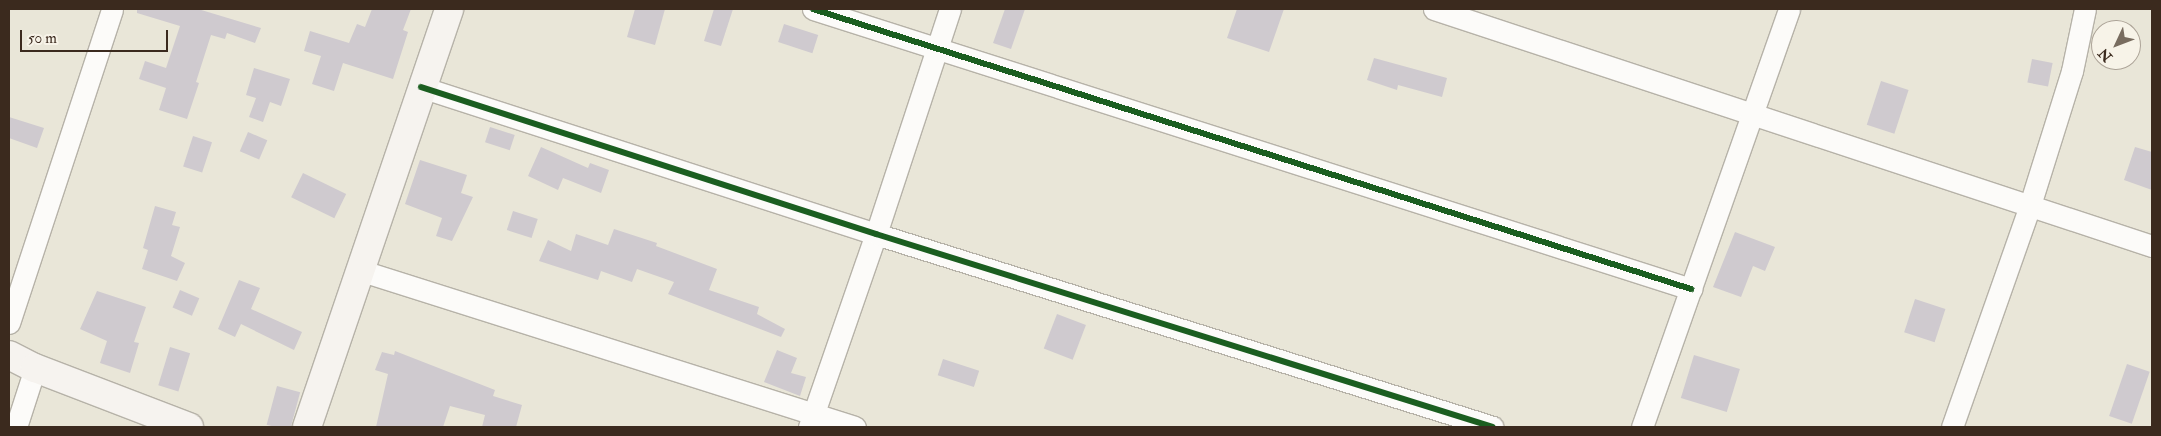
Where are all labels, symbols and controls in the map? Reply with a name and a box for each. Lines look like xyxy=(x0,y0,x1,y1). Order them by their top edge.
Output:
scale bar xyxy=(22,20,170,52)
north arrow xyxy=(2091,20,2141,70)
text: 50 m xyxy=(28,29,57,48)
text: N xyxy=(2095,45,2116,65)

